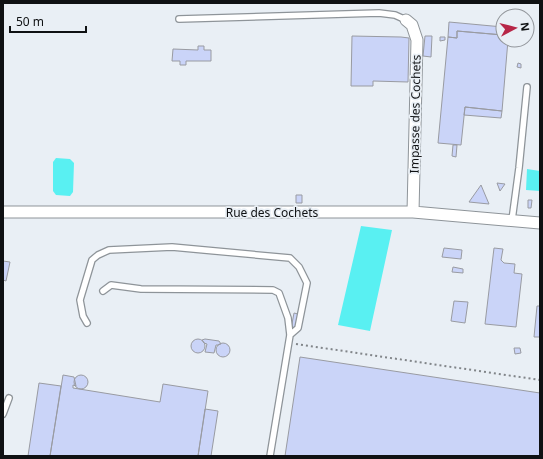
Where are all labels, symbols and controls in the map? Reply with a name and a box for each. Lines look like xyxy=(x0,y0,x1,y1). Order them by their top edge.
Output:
scale bar xyxy=(10,8,86,34)
north arrow xyxy=(495,8,535,48)
text: 50 m xyxy=(16,13,44,30)
text: N xyxy=(517,21,533,32)
street label: Impasse des Cochets xyxy=(405,54,425,173)
street label: Rue des Cochets xyxy=(226,204,319,221)

